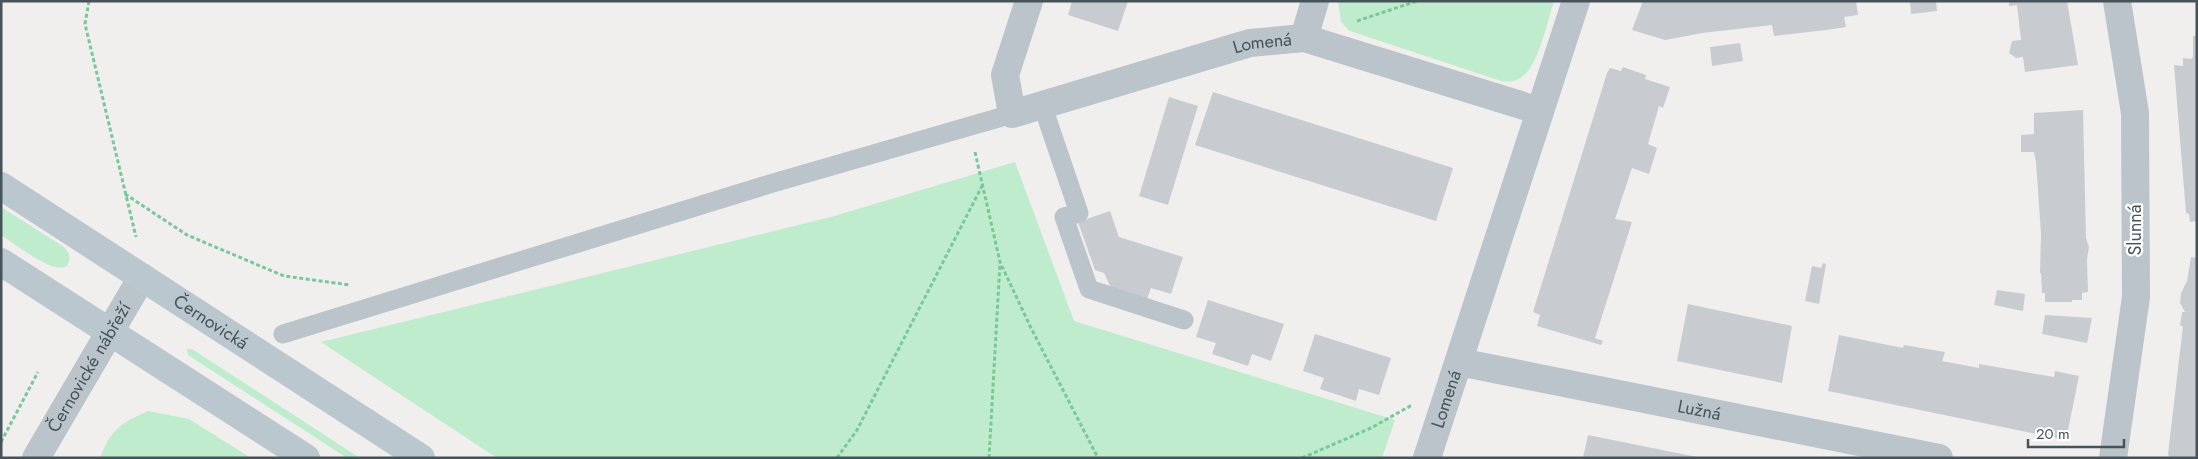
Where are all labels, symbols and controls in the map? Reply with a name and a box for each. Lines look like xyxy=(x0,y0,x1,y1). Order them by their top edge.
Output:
street label: Lomená xyxy=(1230,26,1293,60)
street label: Slunná xyxy=(2122,204,2148,256)
street label: Černovická xyxy=(168,288,253,356)
street label: Černovické nábřeží xyxy=(41,296,138,437)
street label: Lomená xyxy=(1425,367,1468,431)
street label: Lužná xyxy=(1675,393,1723,427)
scale bar xyxy=(2028,416,2124,448)
text: 20 m xyxy=(2036,423,2070,445)

